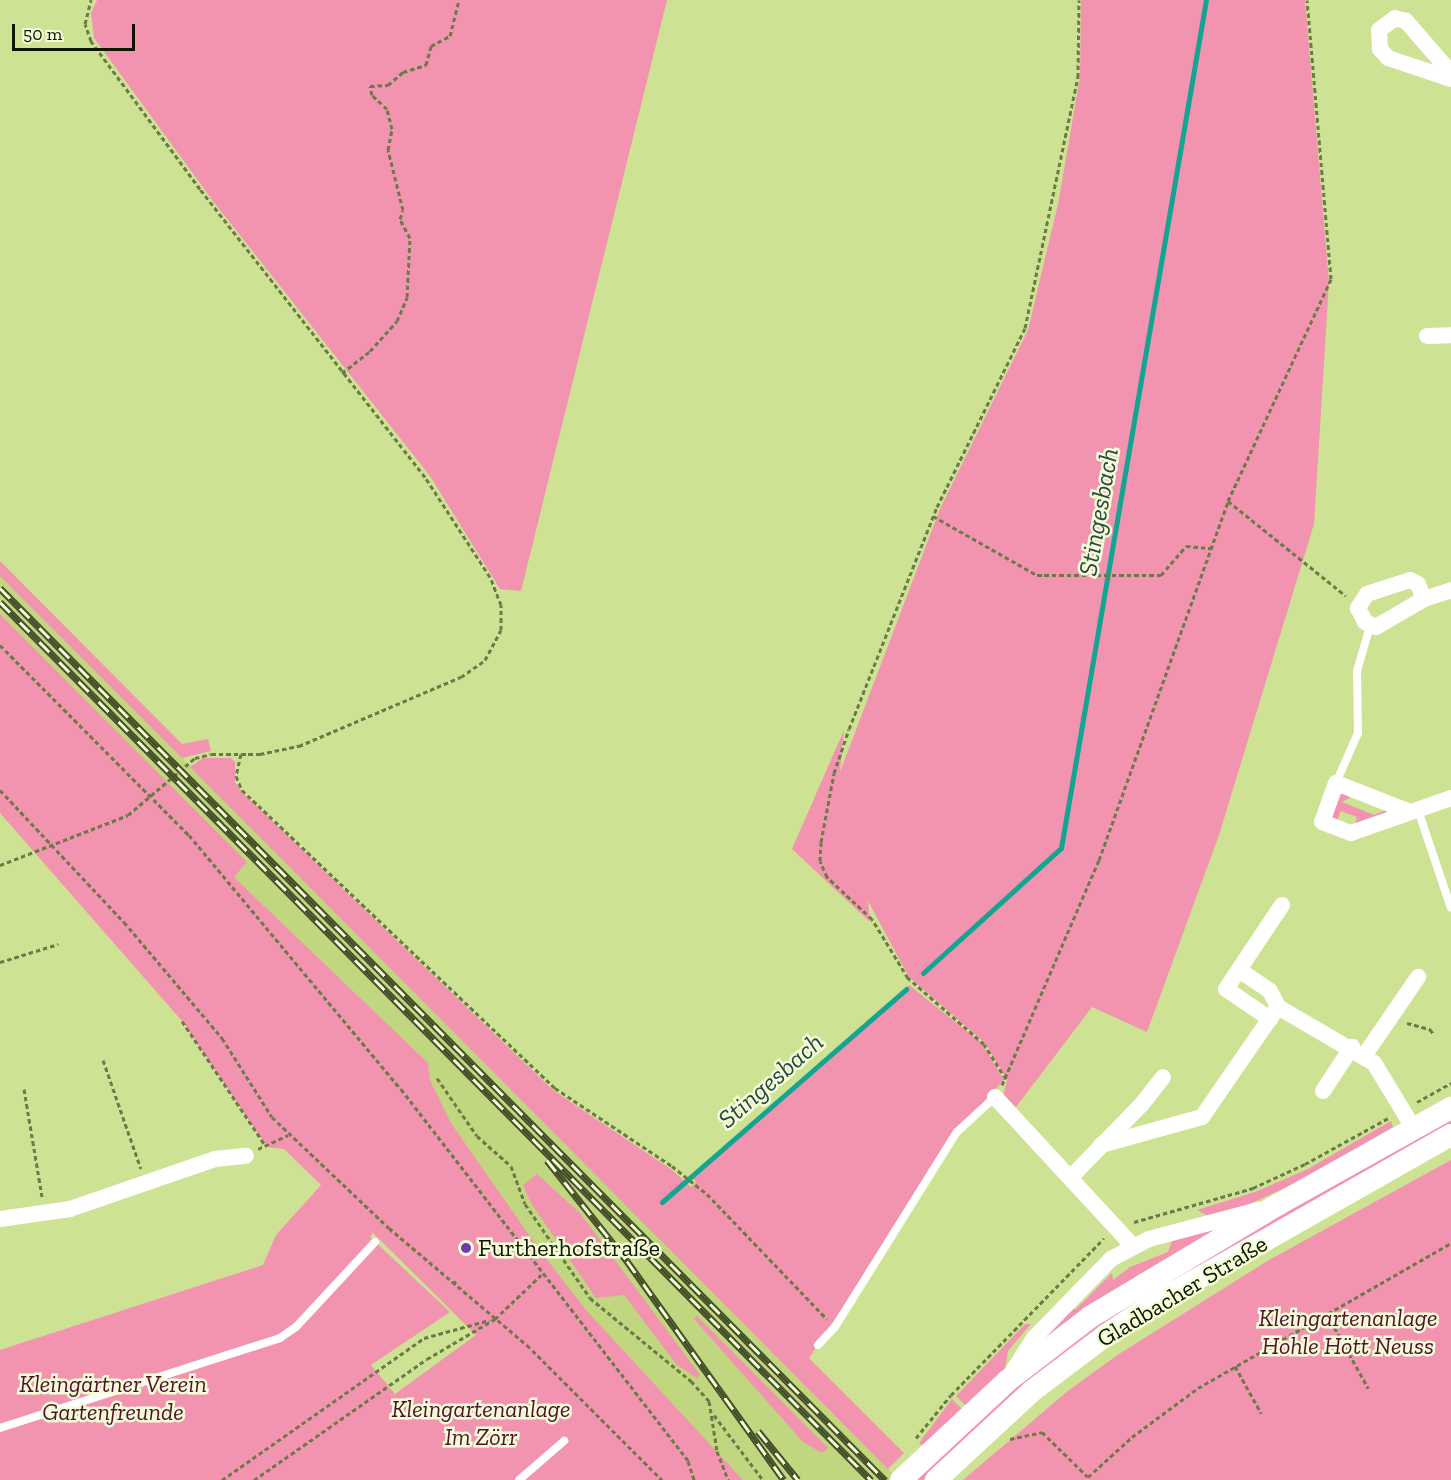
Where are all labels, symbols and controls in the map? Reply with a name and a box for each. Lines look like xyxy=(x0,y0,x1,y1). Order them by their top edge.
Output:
scale bar xyxy=(15,12,138,50)
text: 50 m xyxy=(23,23,62,45)
water label: Stingesbach xyxy=(1072,446,1126,578)
water label: Stingesbach xyxy=(712,1027,830,1135)
street label: Gladbacher Straße xyxy=(1092,1229,1272,1353)
place label: Furtherhofstraße xyxy=(478,1234,660,1262)
marker: Furtherhofstraße xyxy=(459,1241,473,1255)
park label: Kleingartenanlage Hohle Hött Neuss xyxy=(1258,1304,1438,1360)
park label: Kleingärtner Verein Gartenfreunde xyxy=(19,1370,207,1426)
park label: Kleingartenanlage Im Zörr xyxy=(391,1395,571,1451)

